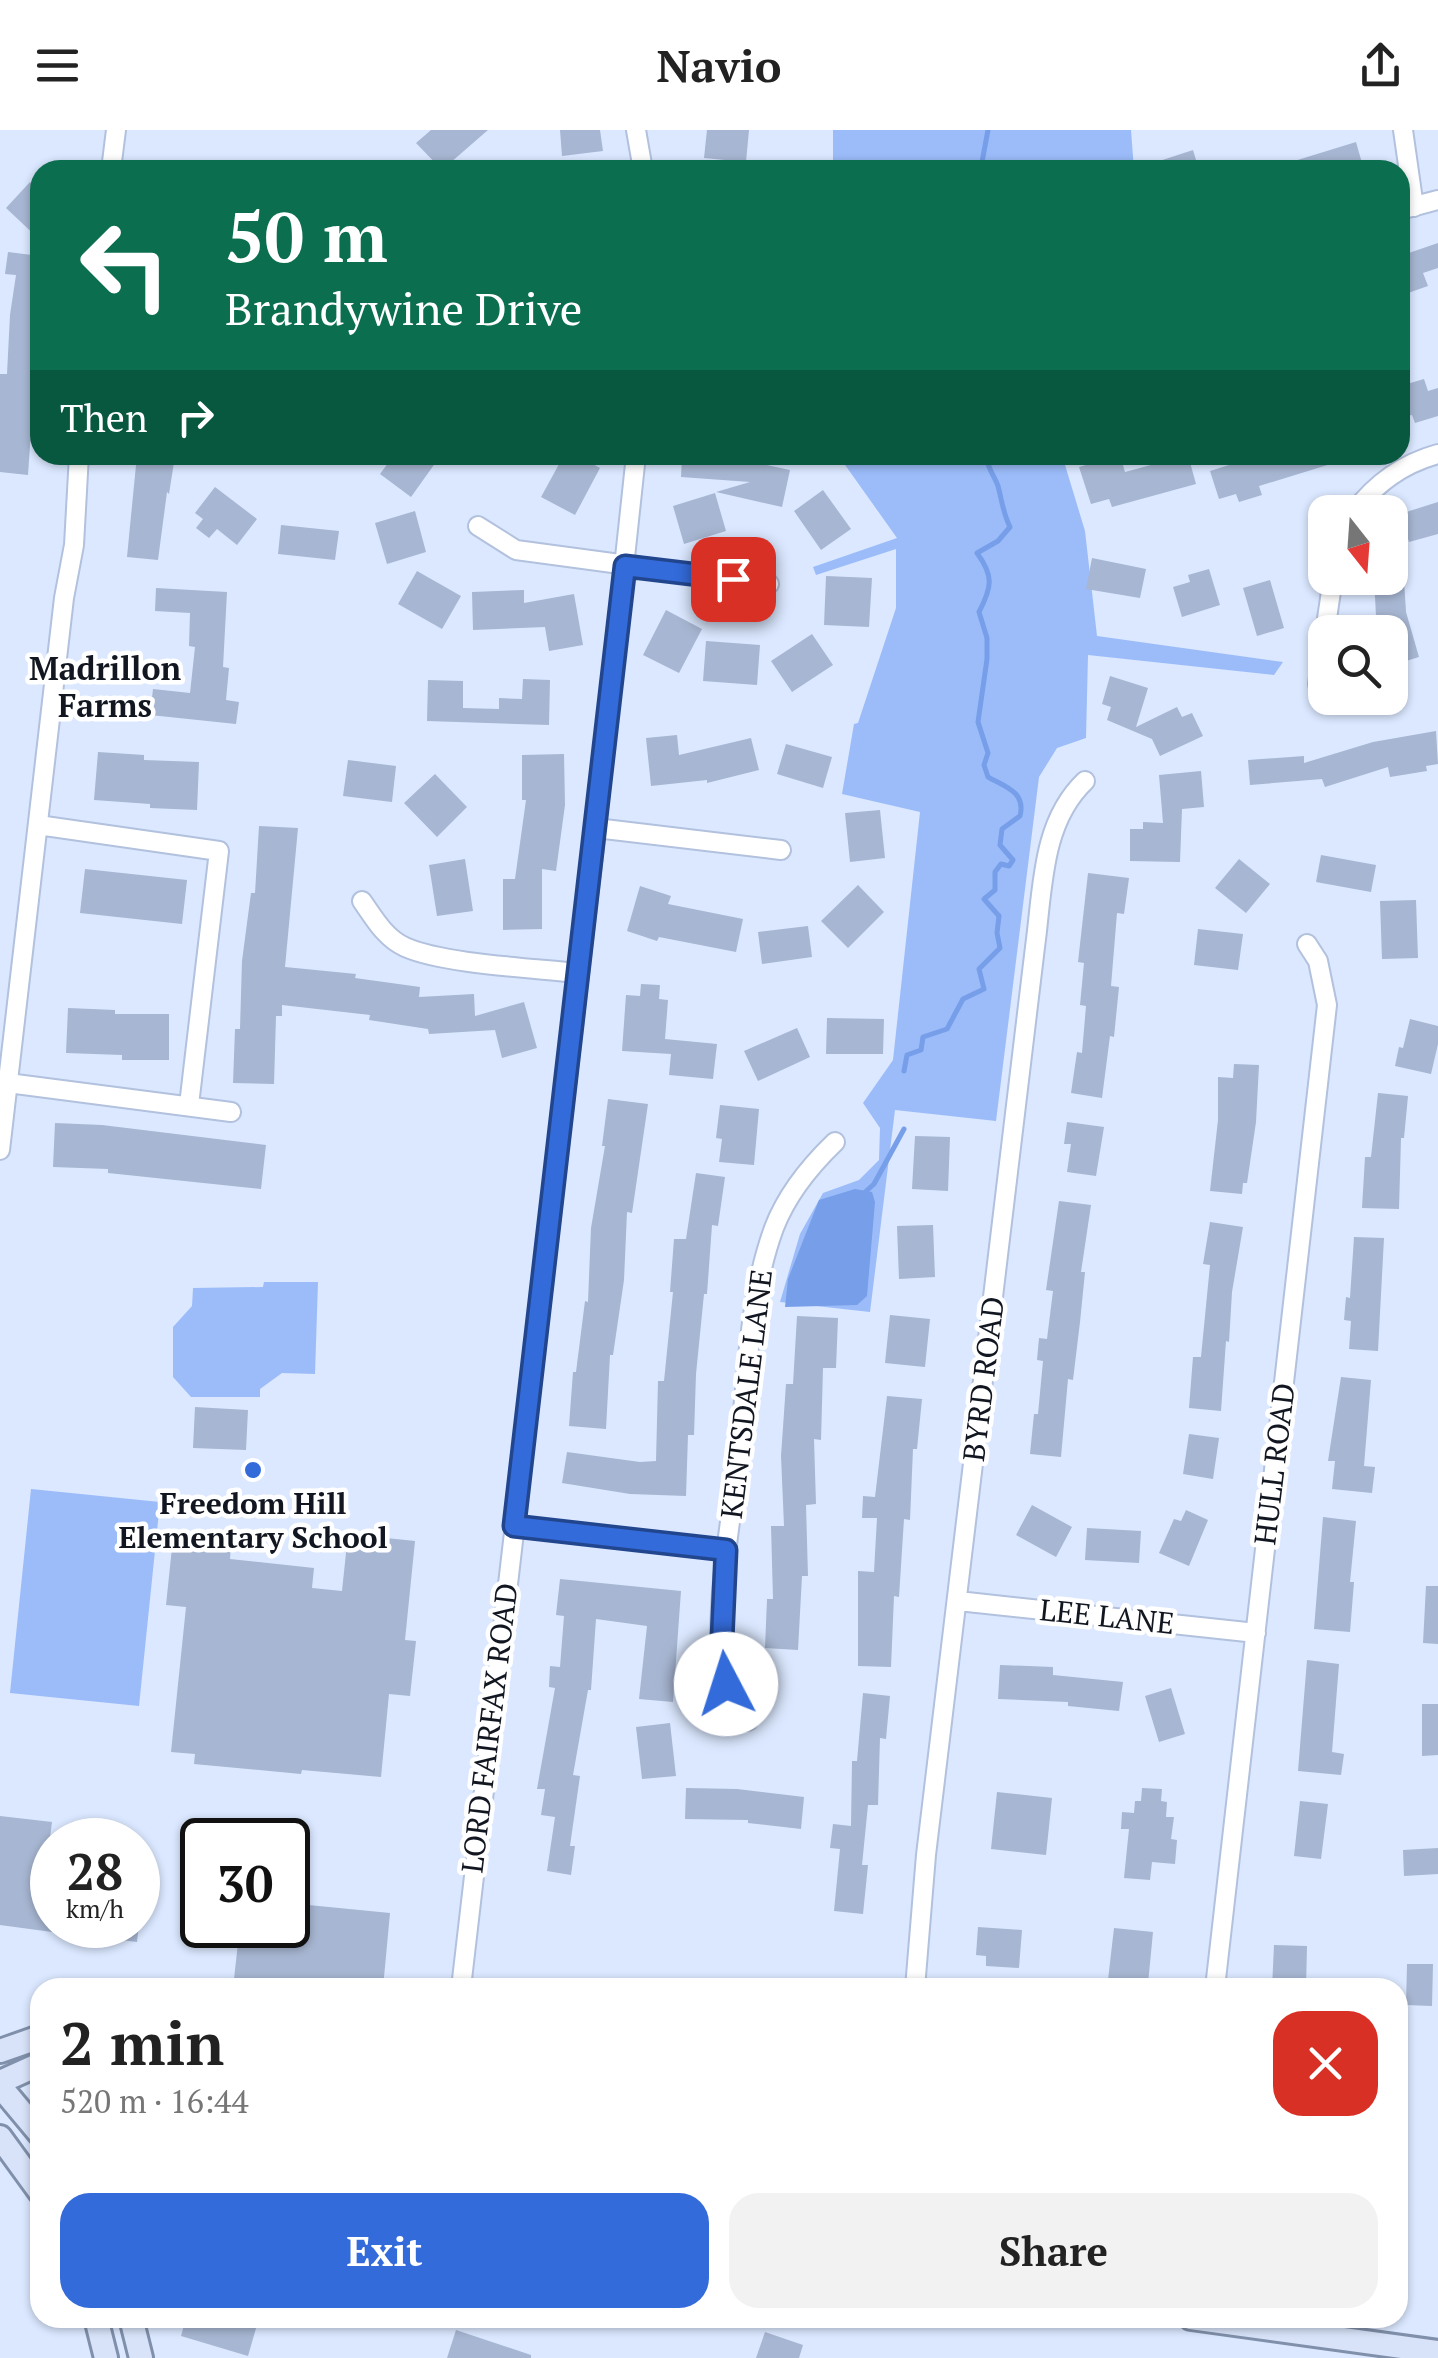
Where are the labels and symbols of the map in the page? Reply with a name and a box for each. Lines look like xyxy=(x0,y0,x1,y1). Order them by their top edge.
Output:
north arrow xyxy=(1308,495,1408,595)
pin xyxy=(691,537,776,622)
district label: Madrillon Farms xyxy=(29,647,181,726)
street label: KENTSDALE LANE xyxy=(711,1267,781,1521)
street label: BYRD ROAD xyxy=(953,1294,1013,1464)
street label: HULL ROAD xyxy=(1244,1381,1304,1547)
marker: Freedom Hill Elementary School xyxy=(242,1459,264,1481)
place label: Freedom Hill Elementary School xyxy=(118,1483,388,1557)
street label: LORD FAIRFAX ROAD xyxy=(451,1581,527,1875)
street label: LEE LANE xyxy=(1038,1589,1176,1643)
position arrow xyxy=(674,1632,778,1736)
speed limit sign: 30 xyxy=(180,1818,310,1948)

